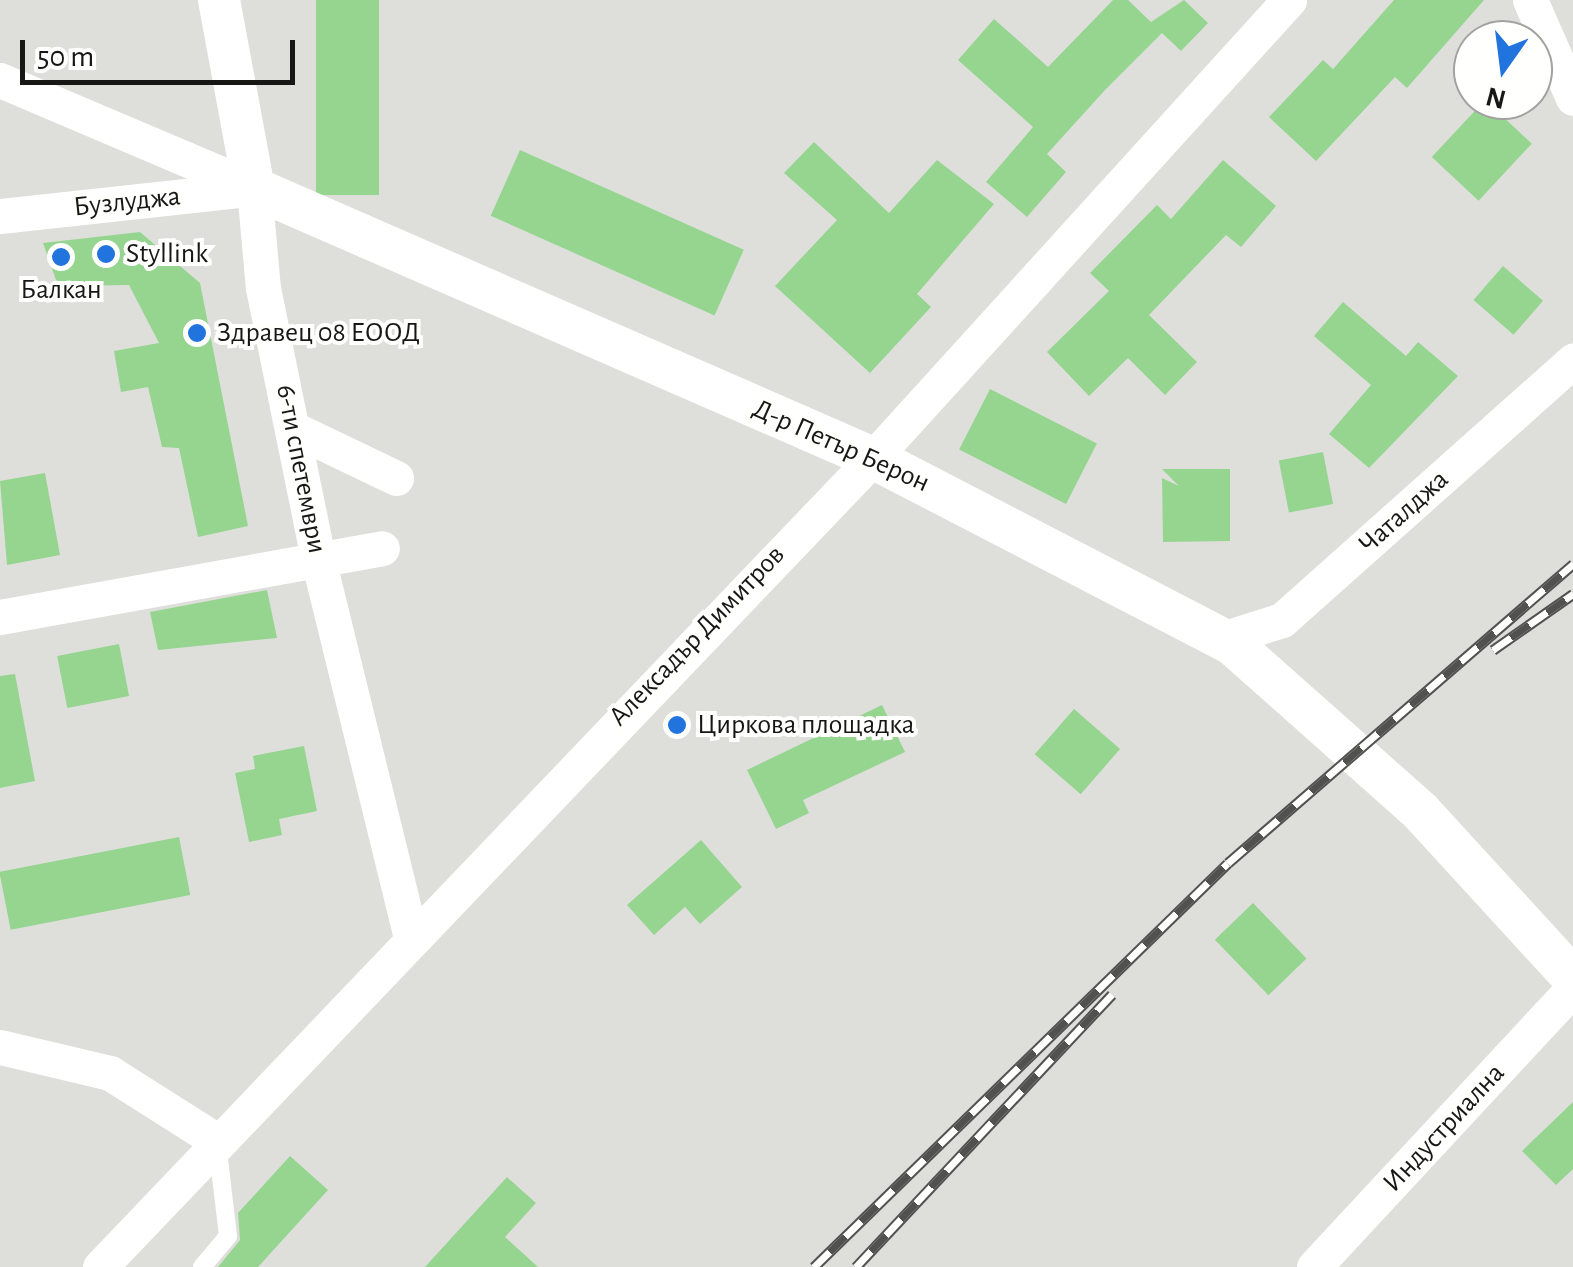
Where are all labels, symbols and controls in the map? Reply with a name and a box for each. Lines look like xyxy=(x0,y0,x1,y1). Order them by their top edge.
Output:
scale bar xyxy=(25,20,300,82)
north arrow xyxy=(1453,20,1553,120)
text: 50 m xyxy=(37,42,94,72)
text: N xyxy=(1483,81,1509,113)
street label: Бузлуджа xyxy=(72,180,182,224)
place label: Styllink xyxy=(126,237,208,271)
marker: Styllink xyxy=(95,243,117,265)
marker: Балкан xyxy=(50,246,72,268)
place label: Балкан xyxy=(20,273,102,307)
place label: Здравец 08 ЕООД xyxy=(217,316,420,350)
marker: Здравец 08 ЕООД xyxy=(186,322,208,344)
street label: 6-ти спетември xyxy=(268,382,334,556)
street label: Д-р Петър Берон xyxy=(747,392,935,500)
street label: Чаталджа xyxy=(1352,463,1456,561)
street label: Алексадър Димитров xyxy=(602,538,792,734)
place label: Циркова площадка xyxy=(697,708,914,742)
marker: Циркова площадка xyxy=(666,714,688,736)
street label: Индустриална xyxy=(1376,1057,1512,1199)

